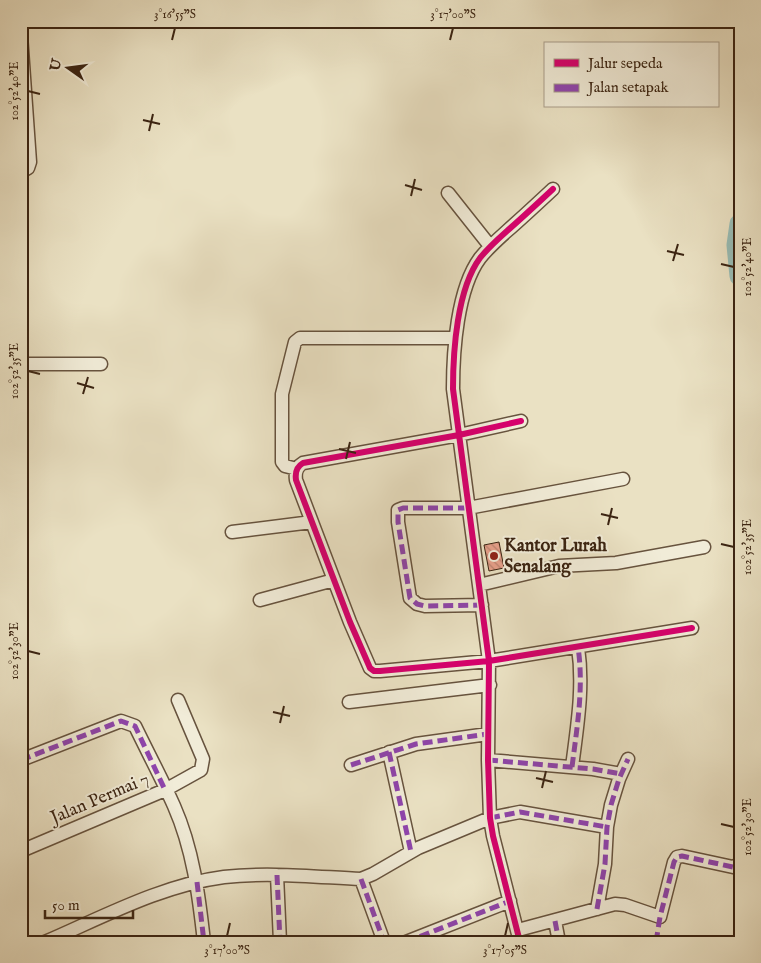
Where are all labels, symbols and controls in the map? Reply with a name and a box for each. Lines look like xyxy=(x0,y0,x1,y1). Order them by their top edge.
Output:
text: 3°16'55"S xyxy=(154,7,196,22)
text: 3°17'00"S xyxy=(430,7,476,22)
north arrow xyxy=(42,42,92,92)
legend xyxy=(544,42,718,108)
text: Jalur sepeda xyxy=(586,54,663,73)
text: U xyxy=(46,56,67,74)
text: 102°52'40"E xyxy=(7,61,22,121)
text: Jalan setapak xyxy=(586,78,669,97)
text: 102°52'40"E xyxy=(740,237,755,297)
text: 102°52'35"E xyxy=(7,343,22,399)
text: 102°52'35"E xyxy=(740,519,755,575)
place label: Kantor Lurah Senalang xyxy=(504,535,607,579)
marker: Kantor Lurah Senalang xyxy=(488,550,500,562)
text: 102°52'30"E xyxy=(7,622,22,680)
street label: Jalan Permai 7 xyxy=(45,768,153,831)
text: 102°52'30"E xyxy=(740,798,755,856)
scale bar xyxy=(45,888,132,920)
text: 50 m xyxy=(52,896,80,915)
text: 3°17'00"S xyxy=(204,943,250,958)
text: 3°17'05"S xyxy=(483,943,527,958)

